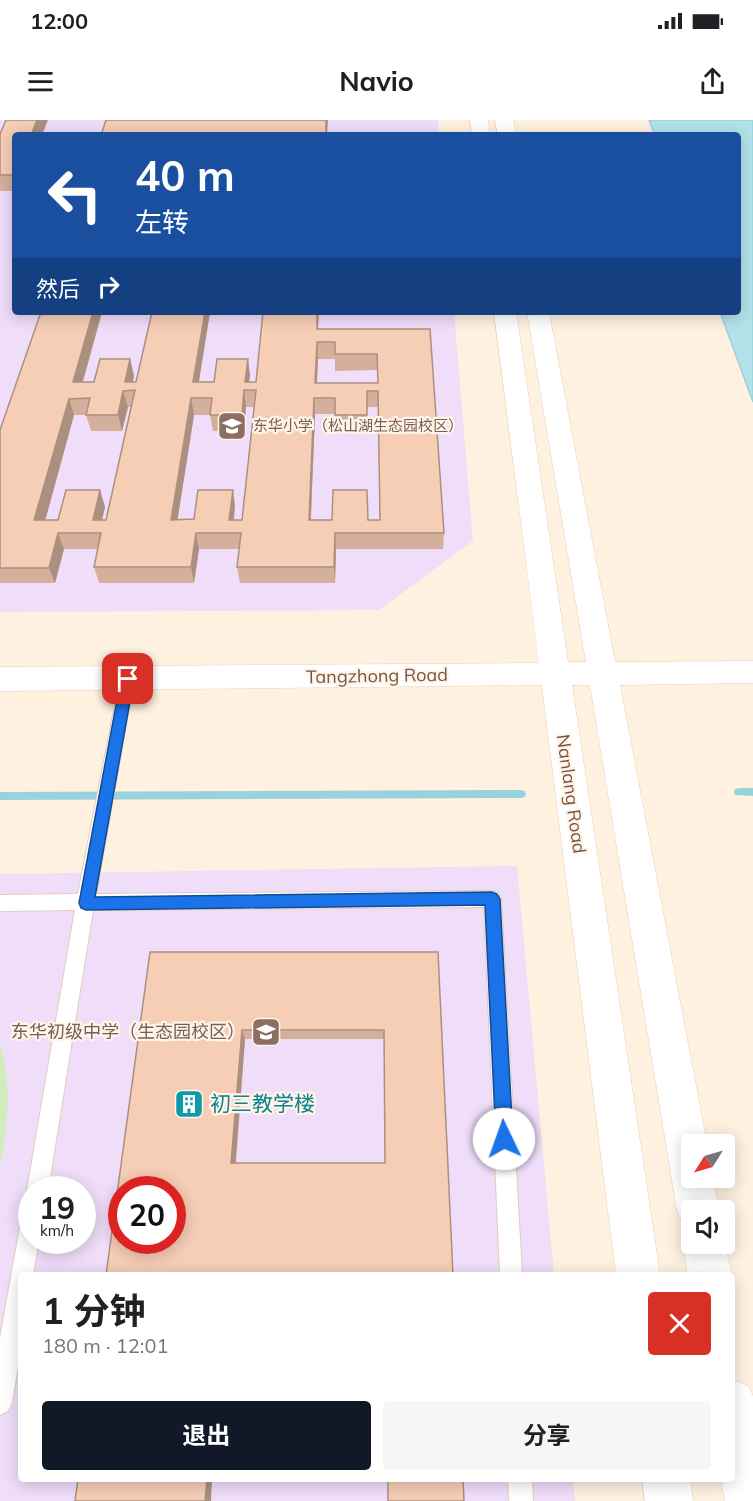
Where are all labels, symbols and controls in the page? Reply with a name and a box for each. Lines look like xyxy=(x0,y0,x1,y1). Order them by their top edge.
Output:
text: 12:00 xyxy=(30,7,88,35)
text: Navio xyxy=(339,64,414,98)
icon: menu xyxy=(24,65,57,98)
icon: share xyxy=(696,65,729,98)
text: 40 m xyxy=(135,149,235,202)
icon: left xyxy=(36,156,114,234)
text: 左转 xyxy=(135,205,189,239)
icon: right xyxy=(92,270,125,303)
text: 然后 xyxy=(36,275,80,303)
school or university icon: 东华小学（松山湖生态园校区） xyxy=(216,410,248,442)
place label: 东华小学（松山湖生态园校区） xyxy=(253,416,463,435)
pin xyxy=(102,653,153,704)
icon: arrive xyxy=(111,662,144,695)
street label: Tangzhong Road xyxy=(306,663,448,688)
street label: Nanlang Road xyxy=(552,733,591,855)
school or university icon: 东华初级中学（生态园校区） xyxy=(250,1016,282,1048)
place label: 东华初级中学（生态园校区） xyxy=(11,1020,245,1043)
building icon: 初三教学楼 xyxy=(173,1088,205,1120)
place label: 初三教学楼 xyxy=(210,1090,315,1116)
position arrow xyxy=(472,1107,536,1171)
north arrow xyxy=(681,1134,735,1188)
map controls xyxy=(681,1134,735,1254)
speed limit sign: 20 xyxy=(108,1176,186,1254)
text: 19 xyxy=(39,1189,75,1227)
button: sound xyxy=(681,1200,735,1254)
text: km/h xyxy=(40,1221,74,1240)
text: 1 分钟 xyxy=(42,1288,145,1333)
button: close xyxy=(648,1292,711,1355)
text: 180 m · 12:01 xyxy=(42,1333,168,1358)
button: 退出 xyxy=(42,1401,371,1470)
button: 分享 xyxy=(383,1401,711,1470)

